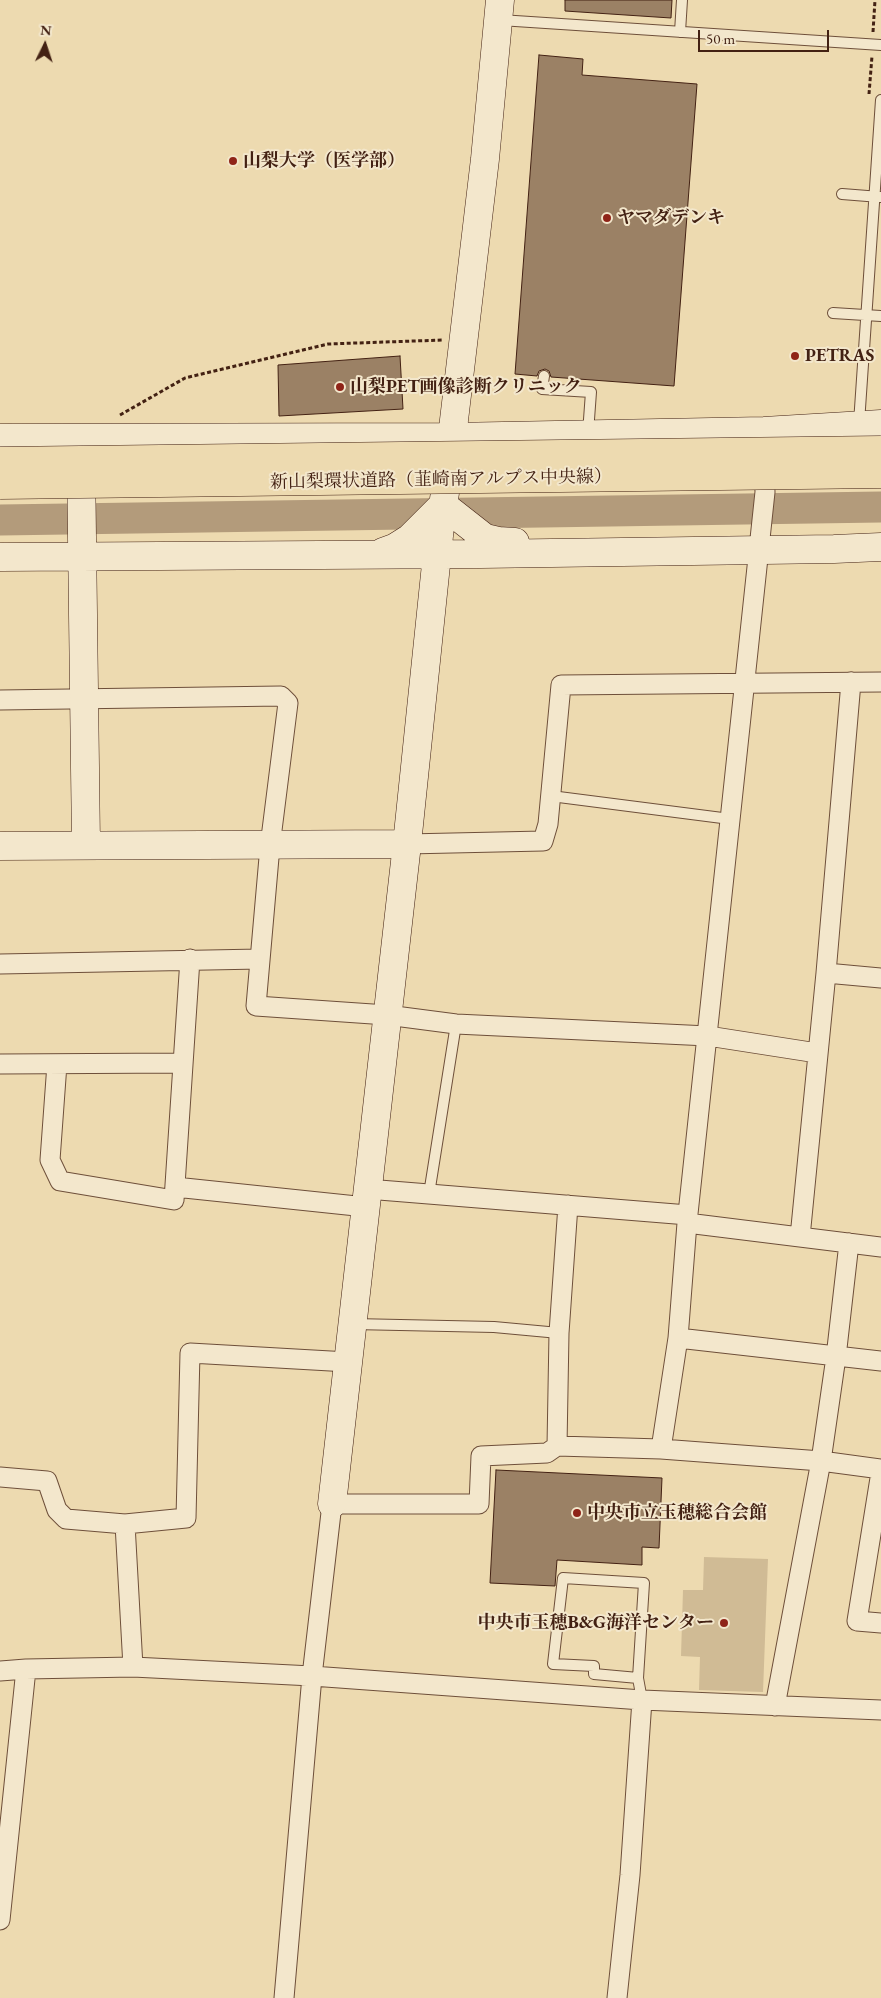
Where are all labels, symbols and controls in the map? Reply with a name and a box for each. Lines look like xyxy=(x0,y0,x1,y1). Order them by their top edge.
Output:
north arrow xyxy=(20,20,70,70)
scale bar xyxy=(701,20,832,52)
text: N xyxy=(40,21,52,39)
text: 50 m xyxy=(706,29,735,48)
place label: 山梨大学（医学部） xyxy=(243,150,405,172)
marker: 山梨大学（医学部） xyxy=(227,155,239,167)
place label: ヤマダデンキ xyxy=(617,207,725,229)
marker: ヤマダデンキ xyxy=(601,212,613,224)
place label: PETRAS xyxy=(805,345,874,367)
marker: PETRAS xyxy=(789,350,801,362)
place label: 山梨PET画像診断クリニック xyxy=(350,376,582,398)
marker: 山梨PET画像診断クリニック xyxy=(334,381,346,393)
street label: 新山梨環状道路（韮崎南アルプス中央線） xyxy=(270,466,612,494)
place label: 中央市立玉穂総合会館 xyxy=(587,1502,767,1524)
marker: 中央市立玉穂総合会館 xyxy=(571,1507,583,1519)
place label: 中央市玉穂B&G海洋センター xyxy=(477,1612,714,1634)
marker: 中央市玉穂B&G海洋センター xyxy=(718,1617,730,1629)

